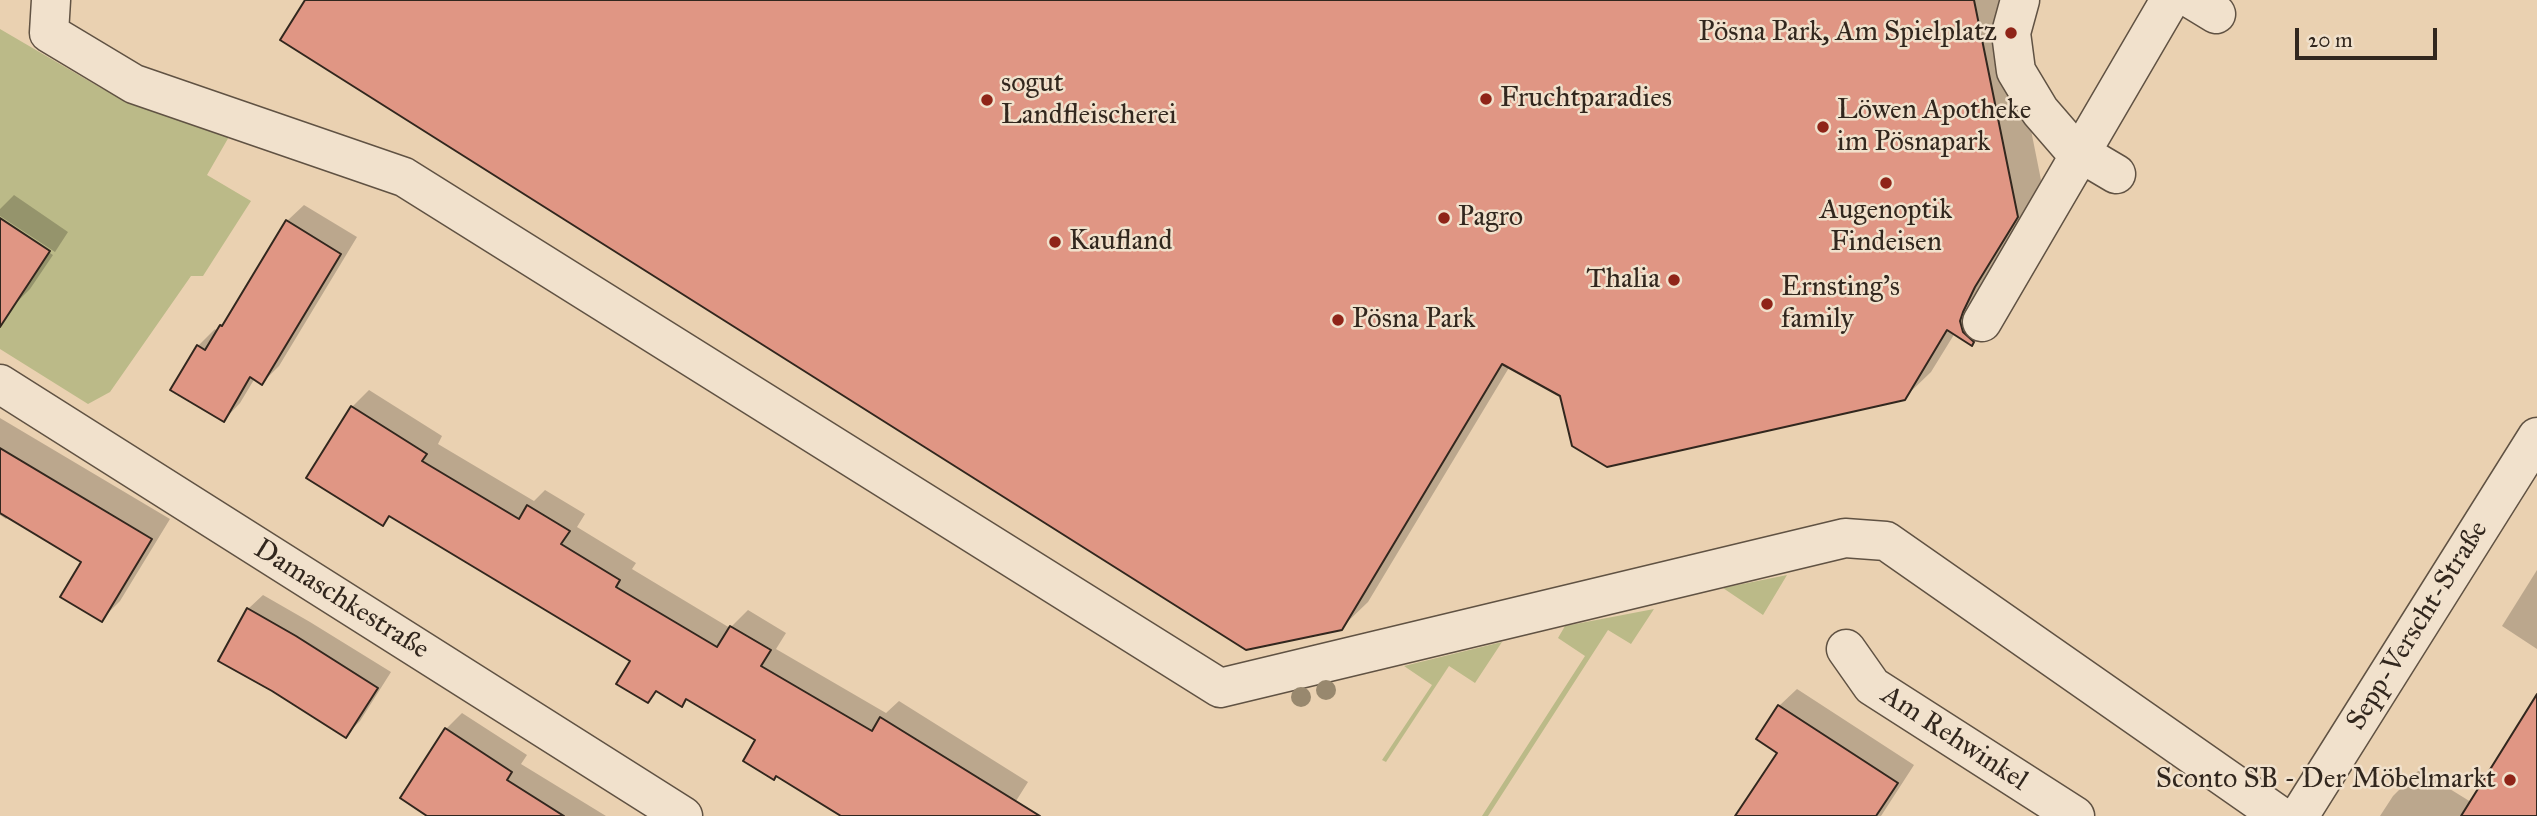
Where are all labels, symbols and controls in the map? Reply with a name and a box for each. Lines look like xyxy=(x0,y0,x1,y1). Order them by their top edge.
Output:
scale bar xyxy=(2299,14,2441,58)
place label: Pösna Park, Am Spielplatz xyxy=(1699,16,1997,50)
marker: Pösna Park, Am Spielplatz xyxy=(2003,25,2019,41)
text: 20 m xyxy=(2308,27,2353,53)
place label: sogut Landfleischerei xyxy=(1001,67,1177,133)
place label: Fruchtparadies xyxy=(1500,82,1672,116)
marker: Fruchtparadies xyxy=(1478,91,1494,107)
marker: sogut Landfleischerei xyxy=(979,92,995,108)
place label: Löwen Apotheke im Pösnapark xyxy=(1837,94,2031,160)
marker: Löwen Apotheke im Pösnapark xyxy=(1815,119,1831,135)
marker: Augenoptik Findeisen xyxy=(1878,175,1894,191)
place label: Augenoptik Findeisen xyxy=(1820,194,1952,260)
place label: Pagro xyxy=(1458,201,1523,235)
marker: Pagro xyxy=(1436,210,1452,226)
place label: Kaufland xyxy=(1069,225,1172,259)
marker: Kaufland xyxy=(1047,234,1063,250)
place label: Thalia xyxy=(1586,263,1660,297)
place label: Ernsting's family xyxy=(1781,271,1900,337)
marker: Thalia xyxy=(1666,272,1682,288)
marker: Ernsting's family xyxy=(1759,296,1775,312)
place label: Pösna Park xyxy=(1352,303,1476,337)
marker: Pösna Park xyxy=(1330,312,1346,328)
street label: Sepp-Verscht-Straße xyxy=(2340,515,2496,737)
street label: Damaschkestraße xyxy=(247,533,435,667)
street label: Am Rehwinkel xyxy=(1874,679,2034,799)
place label: Sconto SB - Der Möbelmarkt xyxy=(2156,763,2496,797)
marker: Sconto SB - Der Möbelmarkt xyxy=(2502,772,2518,788)

